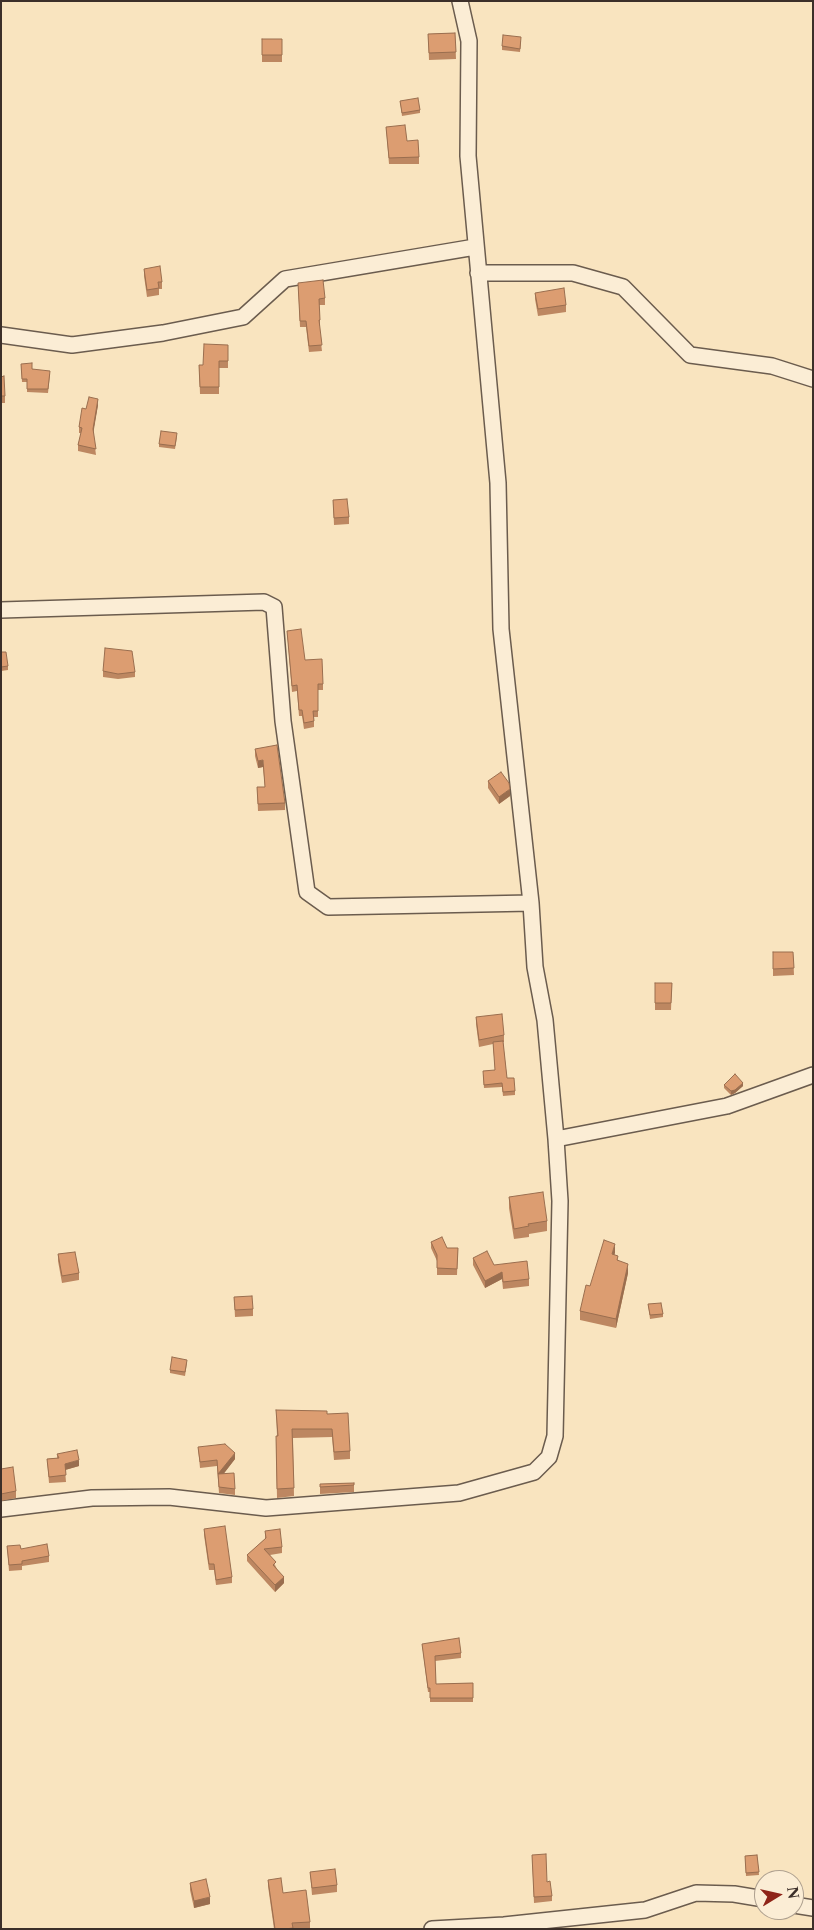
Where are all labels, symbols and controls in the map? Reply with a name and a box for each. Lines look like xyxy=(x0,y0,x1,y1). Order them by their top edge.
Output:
north arrow xyxy=(754,1870,804,1920)
text: N xyxy=(783,1885,803,1900)

